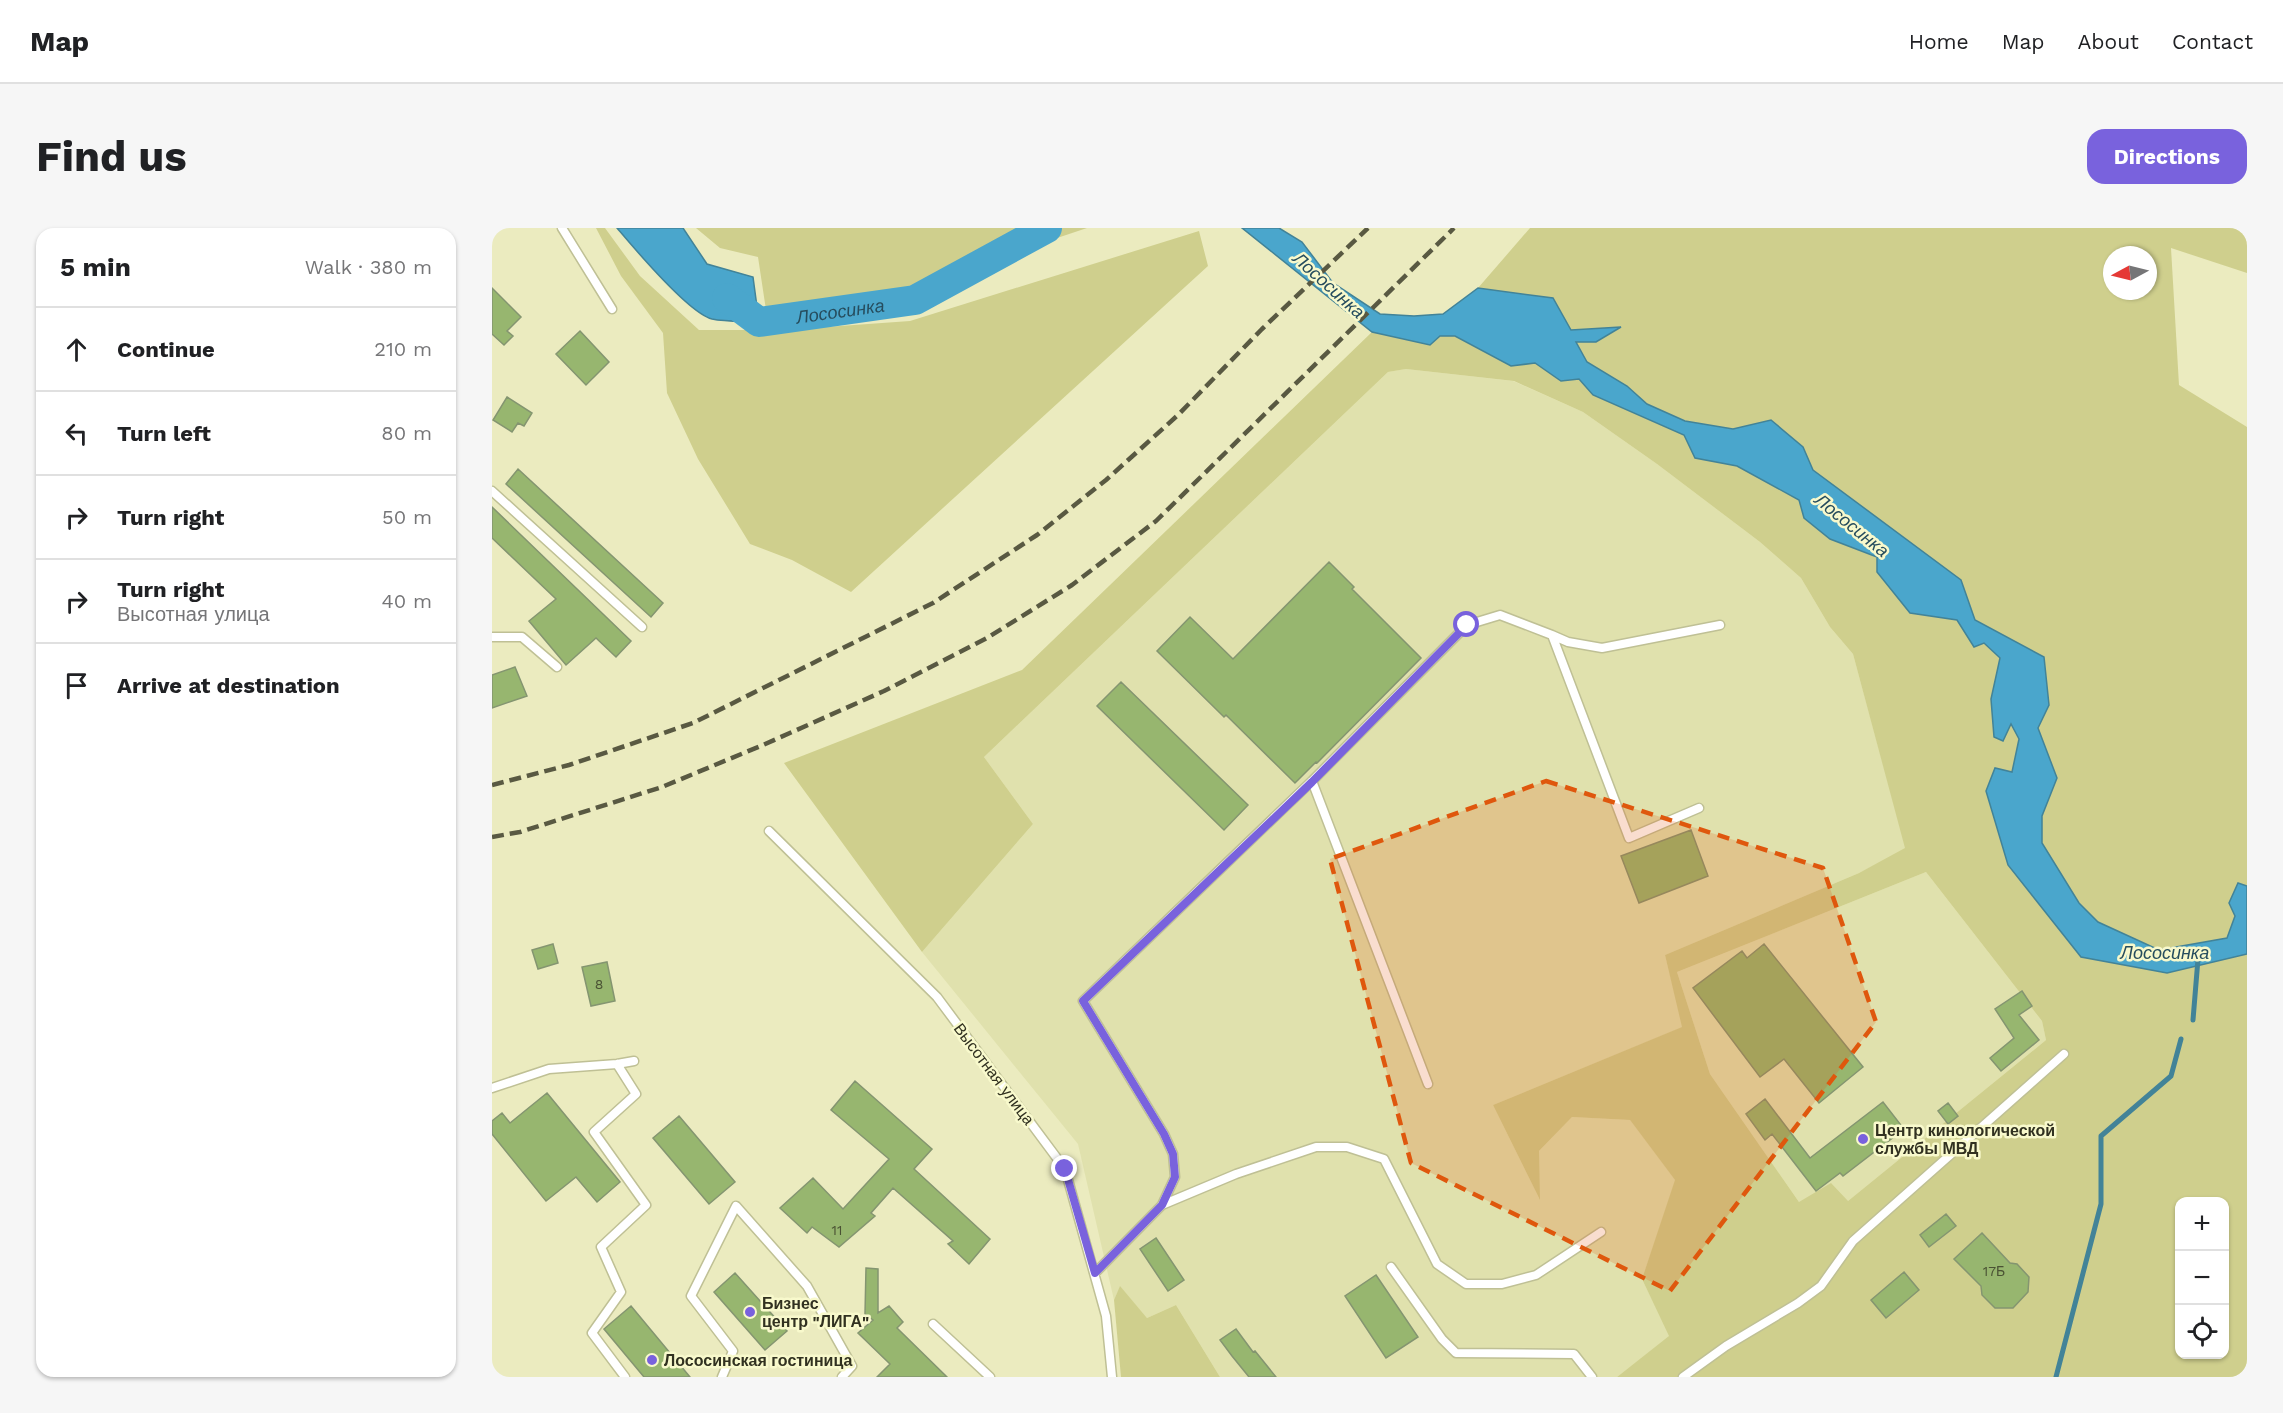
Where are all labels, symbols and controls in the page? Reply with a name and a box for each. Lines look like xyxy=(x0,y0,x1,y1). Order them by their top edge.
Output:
text: Map xyxy=(30,25,89,58)
text: Home xyxy=(1909,29,1969,54)
text: Map xyxy=(2002,29,2045,54)
text: About xyxy=(2078,29,2139,54)
text: Contact xyxy=(2172,29,2253,54)
button: Directions xyxy=(2087,129,2247,184)
text: Find us xyxy=(36,132,187,181)
north arrow xyxy=(2103,246,2157,300)
water label: Лососинка xyxy=(1288,247,1369,323)
text: 5 min xyxy=(60,252,131,282)
text: Walk · 380 m xyxy=(305,255,432,279)
water label: Лососинка xyxy=(794,294,886,327)
icon: ahead xyxy=(60,333,93,366)
text: Continue xyxy=(117,337,215,362)
text: 210 m xyxy=(374,337,432,361)
icon: left xyxy=(60,417,93,450)
text: Turn left xyxy=(117,421,211,446)
text: 80 m xyxy=(381,421,432,445)
water label: Лососинка xyxy=(1810,488,1893,561)
icon: right xyxy=(60,501,93,534)
text: Turn right xyxy=(117,505,224,530)
text: 50 m xyxy=(382,505,432,529)
text: Turn right xyxy=(117,577,224,602)
icon: right xyxy=(60,585,93,618)
text: 40 m xyxy=(381,589,432,613)
text: Высотная улица xyxy=(117,602,270,626)
route start xyxy=(1453,611,1479,637)
icon: arrive xyxy=(60,669,93,702)
text: Arrive at destination xyxy=(117,673,340,698)
water label: Лососинка xyxy=(2120,942,2209,963)
house number: 8 xyxy=(595,976,603,992)
street label: Высотная улица xyxy=(950,1020,1038,1129)
place label: Центр кинологической службы МВД xyxy=(1875,1121,2055,1158)
marker: Центр кинологической службы МВД xyxy=(1856,1132,1870,1146)
route end xyxy=(1051,1155,1077,1181)
map controls xyxy=(2175,1197,2229,1359)
button: + xyxy=(2175,1197,2229,1251)
house number: 11 xyxy=(832,1222,842,1238)
button: − xyxy=(2175,1251,2229,1305)
house number: 17Б xyxy=(1983,1263,2005,1279)
place label: Бизнес центр "ЛИГА" xyxy=(762,1294,869,1331)
marker: Бизнес центр "ЛИГА" xyxy=(743,1305,757,1319)
button: locate xyxy=(2175,1305,2229,1359)
place label: Лососинская гостиница xyxy=(664,1351,852,1370)
marker: Лососинская гостиница xyxy=(645,1353,659,1367)

